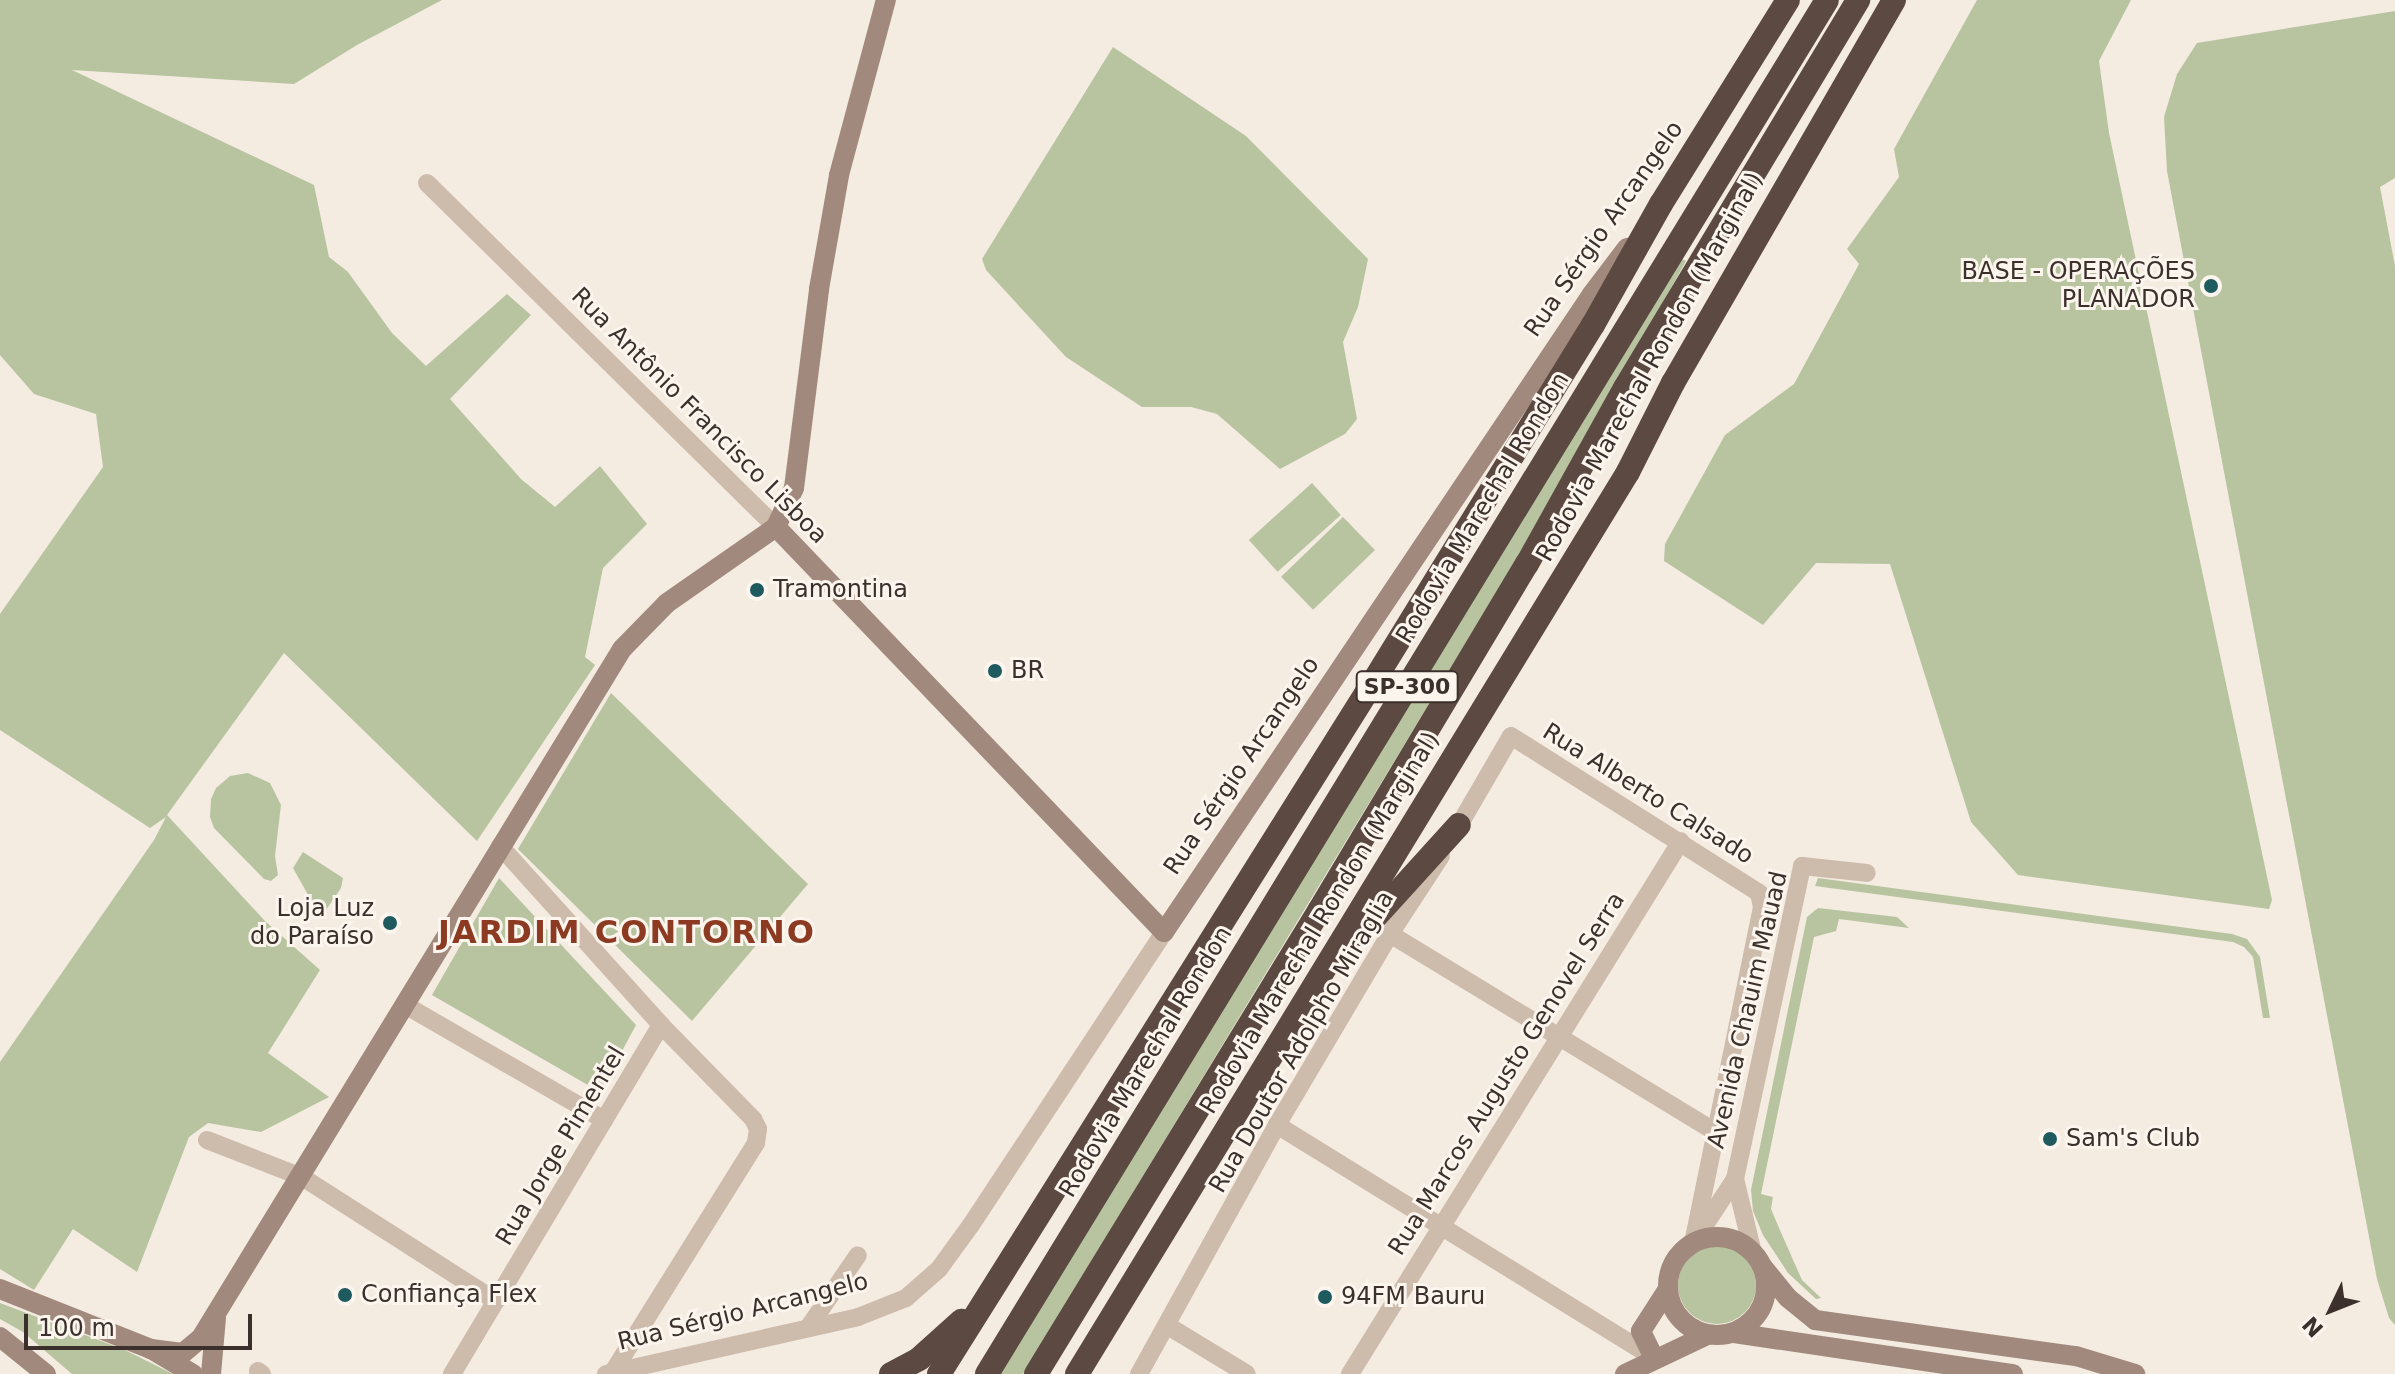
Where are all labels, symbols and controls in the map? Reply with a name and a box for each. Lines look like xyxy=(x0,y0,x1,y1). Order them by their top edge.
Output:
street label: Rua Sérgio Arcangelo xyxy=(1518,115,1690,343)
street label: Rodovia Marechal Rondon (Marginal) xyxy=(1531,167,1769,567)
place label: BASE - OPERAÇÕES PLANADOR xyxy=(1962,258,2195,314)
marker: BASE - OPERAÇÕES PLANADOR xyxy=(2202,277,2220,295)
street label: Rua Antônio Francisco Lisboa xyxy=(565,282,833,550)
street label: Rodovia Marechal Rondon xyxy=(1391,367,1575,649)
place label: Tramontina xyxy=(773,576,908,604)
marker: Tramontina xyxy=(748,581,766,599)
street label: Rua Sérgio Arcangelo xyxy=(1158,651,1326,881)
place label: BR xyxy=(1011,657,1044,685)
marker: BR xyxy=(986,662,1004,680)
road number: SP-300 xyxy=(1355,669,1459,705)
street label: Rua Alberto Calsado xyxy=(1537,717,1759,871)
street label: Rodovia Marechal Rondon (Marginal) xyxy=(1194,727,1446,1119)
street label: Avenida Chauim Mauad xyxy=(1702,869,1794,1151)
street label: Rua Doutor Adolpho Miraglia xyxy=(1204,886,1400,1198)
street label: Rua Marcos Augusto Genovel Serra xyxy=(1383,887,1631,1261)
place label: Loja Luz do Paraíso xyxy=(250,895,374,951)
district label: JARDIM CONTORNO xyxy=(438,913,816,951)
marker: Loja Luz do Paraíso xyxy=(381,914,399,932)
street label: Rodovia Marechal Rondon xyxy=(1054,921,1238,1203)
street label: Rua Jorge Pimentel xyxy=(490,1041,632,1251)
place label: Sam's Club xyxy=(2066,1125,2200,1153)
marker: Sam's Club xyxy=(2041,1130,2059,1148)
street label: Rua Sérgio Arcangelo xyxy=(615,1267,871,1357)
north arrow xyxy=(2291,1270,2371,1350)
place label: Confiança Flex xyxy=(361,1281,537,1309)
place label: 94FM Bauru xyxy=(1341,1283,1485,1311)
marker: Confiança Flex xyxy=(336,1286,354,1304)
marker: 94FM Bauru xyxy=(1316,1288,1334,1306)
scale bar xyxy=(28,1298,256,1348)
text: N xyxy=(2298,1311,2329,1342)
text: 100 m xyxy=(38,1314,115,1342)

